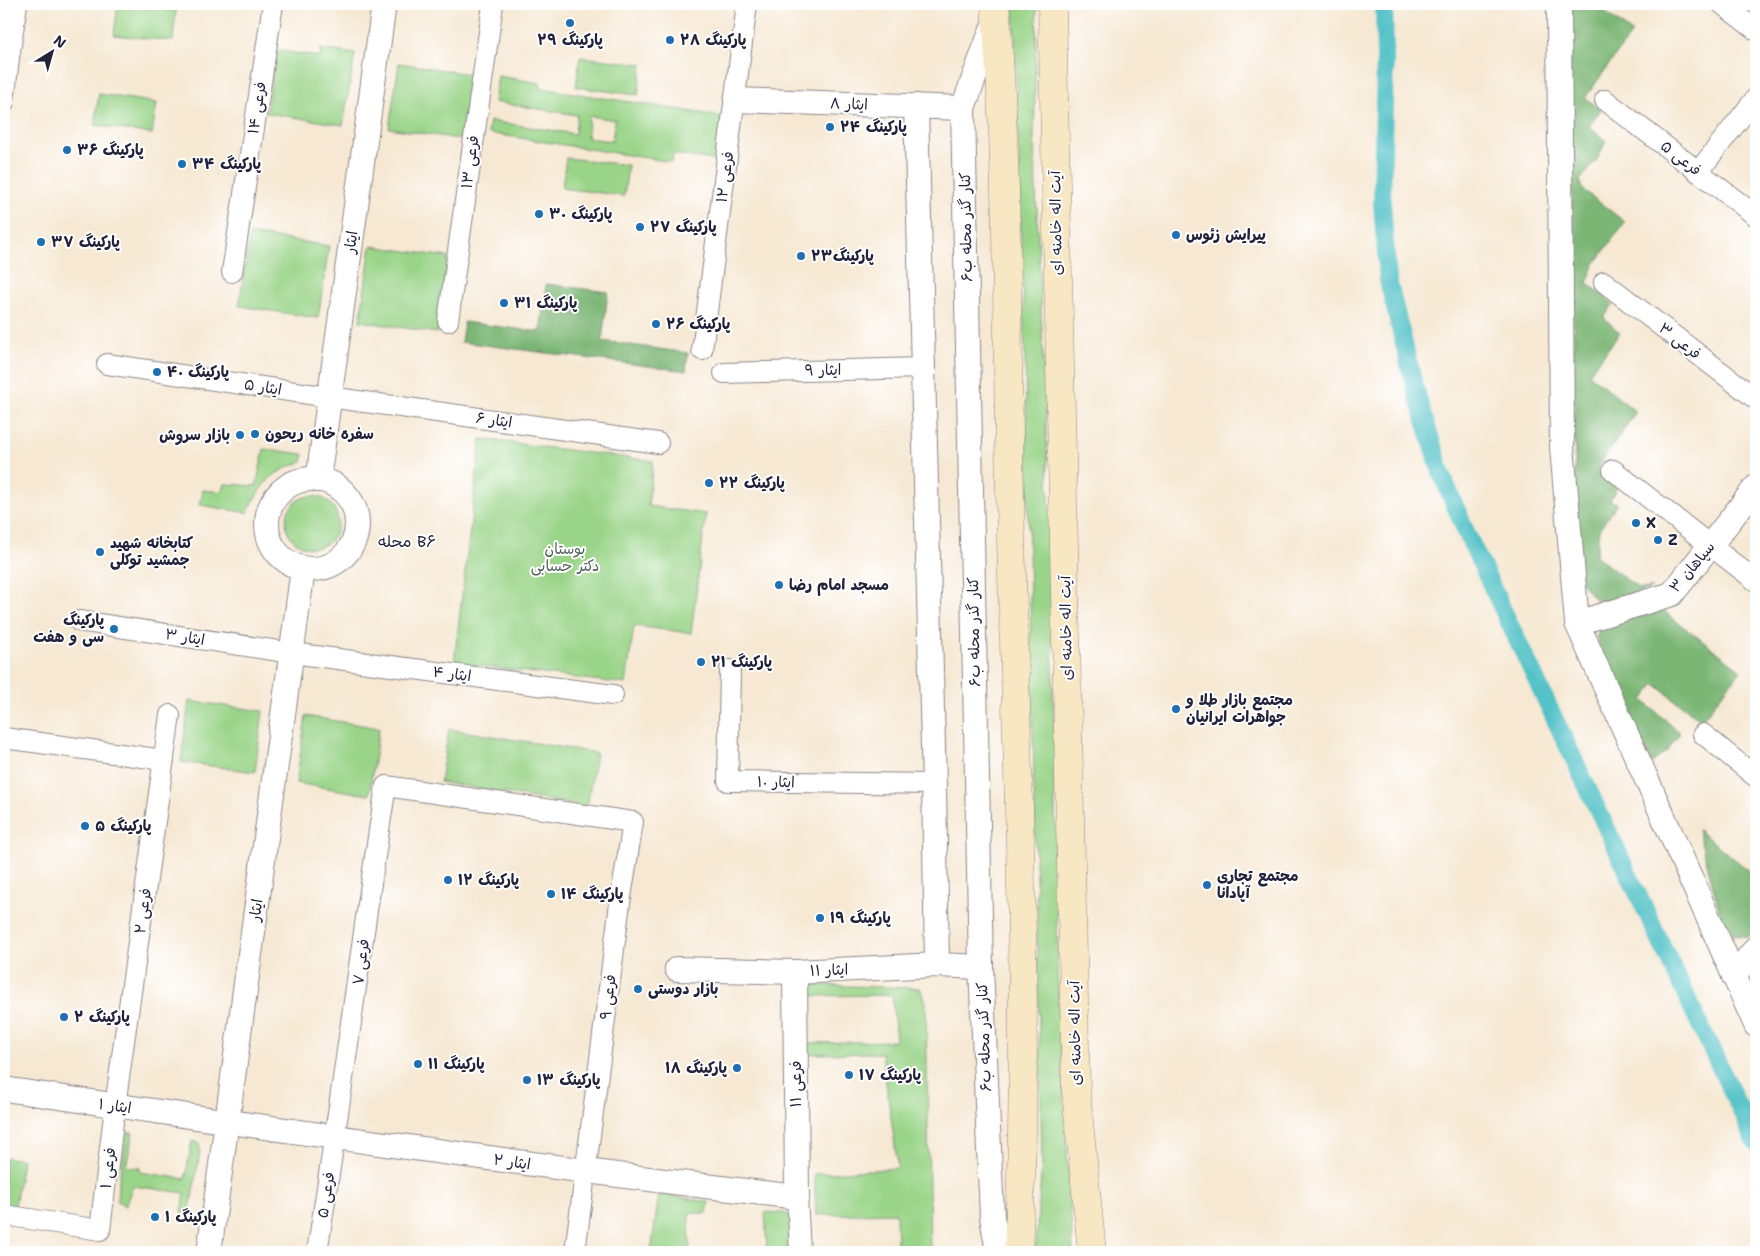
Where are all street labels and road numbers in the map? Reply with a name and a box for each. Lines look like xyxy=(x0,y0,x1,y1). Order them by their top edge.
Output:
street label: فرعی ۱۴ xyxy=(243,80,271,136)
street label: ایثار ۸ xyxy=(830,93,868,115)
street label: فرعی ۱۳ xyxy=(456,134,484,190)
street label: فرعی ۵ xyxy=(1657,136,1705,180)
street label: فرعی ۱۲ xyxy=(712,150,738,204)
street label: آیت اله خامنه ای xyxy=(1045,169,1067,275)
street label: کنار گذر محله ب۶ xyxy=(955,172,977,282)
street label: ایثار xyxy=(339,230,362,255)
street label: فرعی ۳ xyxy=(1655,318,1705,364)
street label: ایثار ۹ xyxy=(804,360,842,380)
street label: ایثار ۵ xyxy=(243,374,283,400)
street label: ایثار ۶ xyxy=(475,408,513,432)
street label: سپاهان ۳ xyxy=(1665,537,1719,597)
street label: آیت اله خامنه ای xyxy=(1055,574,1077,680)
street label: کنار گذر محله ب۶ xyxy=(963,577,985,687)
street label: ایثار ۳ xyxy=(164,624,206,650)
street label: ایثار ۴ xyxy=(432,662,472,686)
street label: ایثار ۱۰ xyxy=(757,772,795,792)
street label: فرعی ۲ xyxy=(130,887,156,935)
street label: ایثار xyxy=(244,898,267,923)
street label: فرعی ۷ xyxy=(348,937,374,987)
street label: ایثار ۱۱ xyxy=(809,959,849,981)
street label: فرعی ۹ xyxy=(595,973,621,1021)
street label: آیت اله خامنه ای xyxy=(1064,979,1086,1085)
street label: کنار گذر محله ب۶ xyxy=(972,982,996,1092)
street label: فرعی ۱۱ xyxy=(786,1061,806,1107)
street label: ایثار ۱ xyxy=(97,1094,133,1118)
street label: فرعی ۱ xyxy=(96,1146,120,1190)
street label: ایثار ۲ xyxy=(492,1149,532,1175)
street label: فرعی ۵ xyxy=(312,1170,340,1220)

